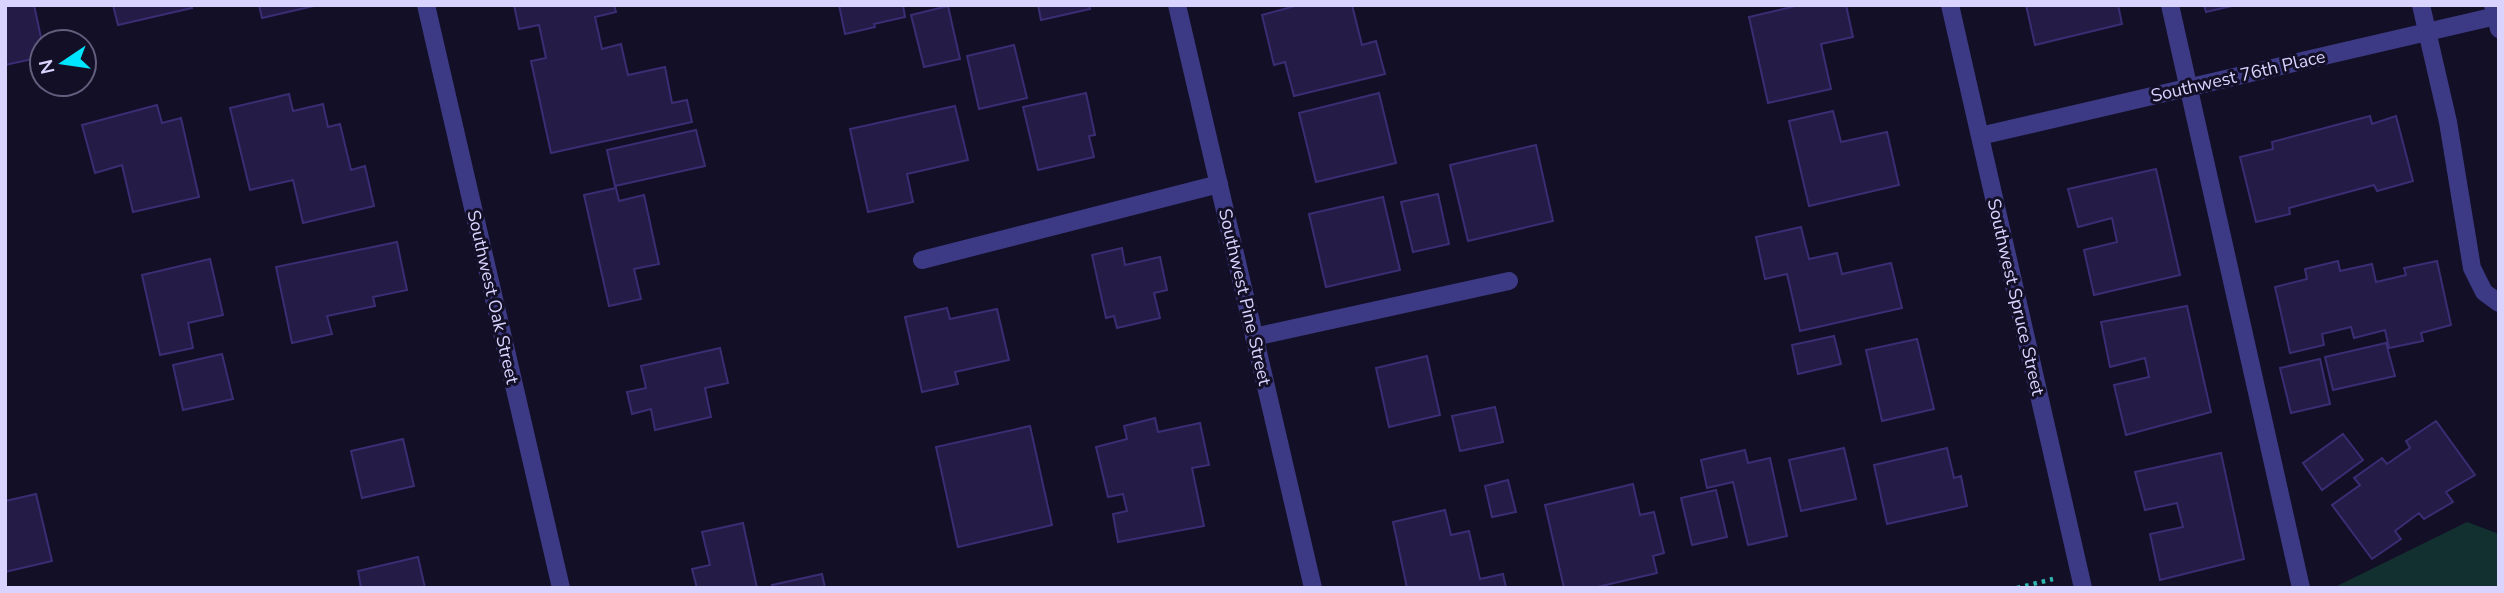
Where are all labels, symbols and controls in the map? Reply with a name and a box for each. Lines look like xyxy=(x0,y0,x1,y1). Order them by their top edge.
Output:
north arrow xyxy=(28,28,98,98)
street label: Southwest 76th Place xyxy=(2148,44,2328,108)
text: N xyxy=(33,57,62,76)
street label: Southwest Spruce Street xyxy=(1982,196,2050,398)
street label: Southwest Pine Street xyxy=(1213,206,1277,388)
street label: Southwest Oak Street xyxy=(461,208,525,387)

